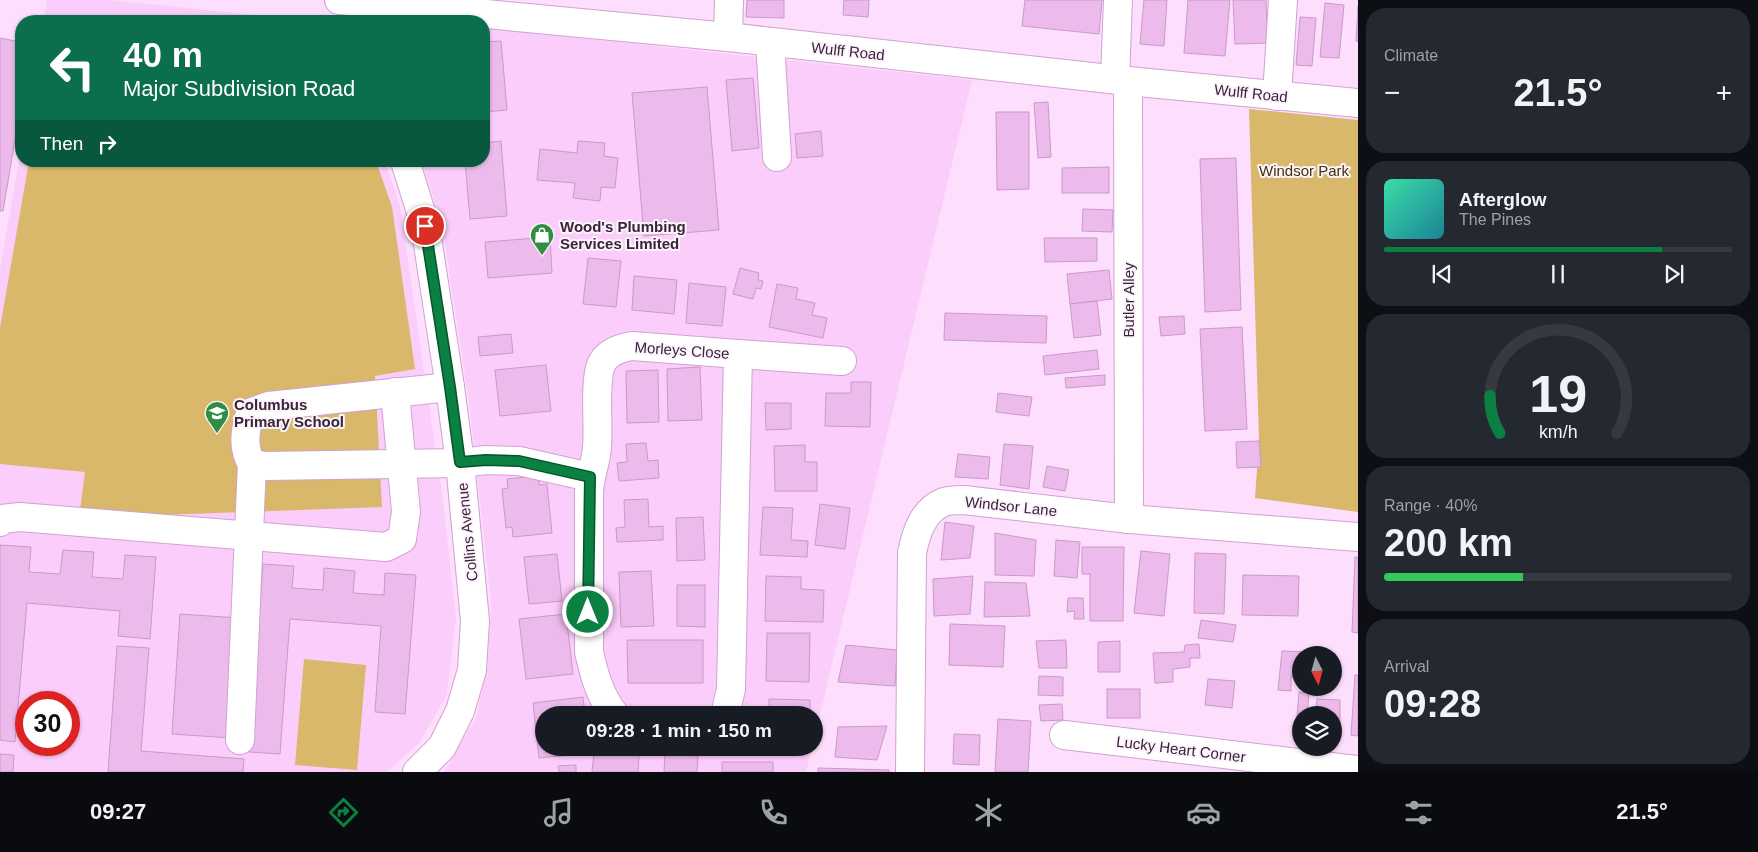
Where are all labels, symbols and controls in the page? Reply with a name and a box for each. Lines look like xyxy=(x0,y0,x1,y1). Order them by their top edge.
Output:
icon: left xyxy=(40,35,105,100)
text: 40 m xyxy=(123,35,203,74)
street label: Wulff Road xyxy=(810,39,886,63)
text: Climate xyxy=(1384,47,1438,64)
text: 21.5° xyxy=(1513,72,1603,114)
text: Major Subdivision Road xyxy=(123,76,355,101)
text: − xyxy=(1384,77,1400,108)
text: + xyxy=(1716,77,1732,108)
street label: Wulff Road xyxy=(1213,81,1289,105)
icon: right xyxy=(93,130,121,158)
text: Then xyxy=(40,133,83,154)
park label: Windsor Park xyxy=(1259,162,1350,179)
text: Afterglow xyxy=(1459,189,1547,210)
pin xyxy=(404,205,446,247)
text: The Pines xyxy=(1459,211,1531,228)
icon: arrive xyxy=(411,212,439,240)
place label: Wood's Plumbing Services Limited xyxy=(560,218,686,252)
shop icon: Wood's Plumbing Services Limited xyxy=(529,222,555,256)
icon: previous xyxy=(1428,260,1456,288)
icon: pause xyxy=(1544,260,1572,288)
icon: next xyxy=(1660,260,1688,288)
street label: Butler Alley xyxy=(1120,262,1137,338)
street label: Morleys Close xyxy=(634,338,730,362)
text: 19 xyxy=(1529,365,1587,423)
place label: Columbus Primary School xyxy=(234,396,344,430)
school or university icon: Columbus Primary School xyxy=(204,400,230,434)
text: km/h xyxy=(1539,422,1577,442)
street label: Collins Avenue xyxy=(453,482,481,582)
street label: Windsor Lane xyxy=(964,493,1058,519)
text: Range · 40% xyxy=(1384,497,1477,514)
text: 200 km xyxy=(1384,522,1513,564)
position arrow xyxy=(561,585,613,637)
north arrow xyxy=(1292,646,1342,696)
map controls xyxy=(1292,646,1342,756)
text: Arrival xyxy=(1384,658,1429,675)
text: 09:28 xyxy=(1384,683,1481,725)
speed limit sign: 30 xyxy=(15,691,80,756)
button: layers xyxy=(1292,706,1342,756)
text: 09:28 · 1 min · 150 m xyxy=(586,720,772,741)
street label: Lucky Heart Corner xyxy=(1115,733,1247,765)
icon: directions xyxy=(326,795,361,830)
icon: music xyxy=(541,795,576,830)
icon: phone xyxy=(756,795,791,830)
icon: climate xyxy=(971,795,1006,830)
icon: car xyxy=(1186,795,1221,830)
icon: filters xyxy=(1401,795,1436,830)
text: 09:27 xyxy=(90,799,146,824)
text: 21.5° xyxy=(1616,799,1668,824)

